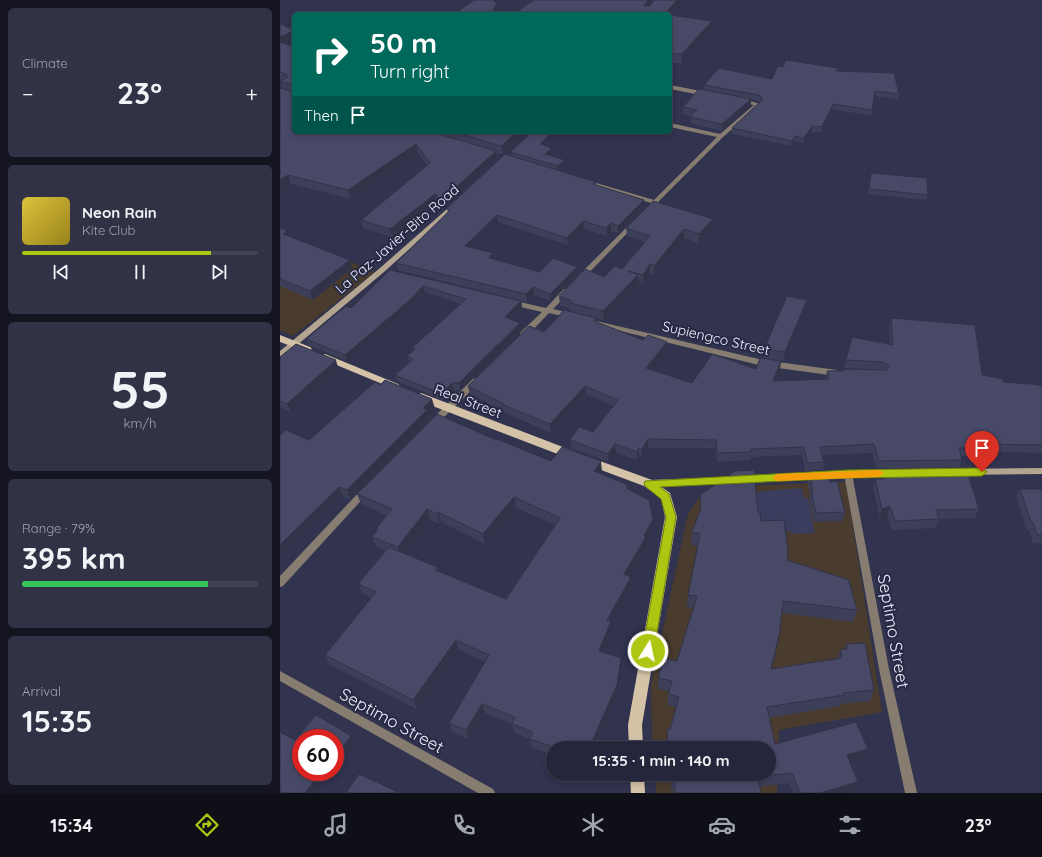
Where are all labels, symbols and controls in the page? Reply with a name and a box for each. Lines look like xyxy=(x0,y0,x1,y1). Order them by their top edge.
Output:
text: 50 m xyxy=(370,25,437,60)
icon: right xyxy=(304,28,356,80)
text: Climate xyxy=(22,55,68,71)
text: Turn right xyxy=(370,60,450,83)
text: 23° xyxy=(117,74,162,112)
text: − xyxy=(22,80,33,108)
text: + xyxy=(246,80,258,108)
icon: arrive xyxy=(347,104,369,126)
text: Then xyxy=(304,106,339,125)
street label: La Paz-Javier-Bito Road xyxy=(331,180,463,298)
text: Neon Rain xyxy=(82,203,157,222)
text: Kite Club xyxy=(82,222,135,238)
icon: previous xyxy=(50,261,72,283)
icon: pause xyxy=(129,261,151,283)
icon: next xyxy=(208,261,230,283)
street label: Supiengco Street xyxy=(661,317,772,359)
text: 55 xyxy=(110,356,170,421)
street label: Real Street xyxy=(432,380,505,422)
text: km/h xyxy=(124,415,156,431)
pin xyxy=(965,431,999,472)
icon: arrive xyxy=(971,437,993,459)
text: Range · 79% xyxy=(22,520,95,536)
text: 395 km xyxy=(22,539,126,577)
street label: Septimo Street xyxy=(874,572,914,690)
position arrow xyxy=(627,630,669,672)
text: Arrival xyxy=(22,683,61,699)
street label: Septimo Street xyxy=(336,683,448,757)
text: 15:35 xyxy=(22,702,93,740)
speed limit sign: 60 xyxy=(292,729,344,781)
text: 15:35 · 1 min · 140 m xyxy=(593,751,729,770)
icon: directions xyxy=(193,811,221,839)
icon: music xyxy=(322,811,350,839)
icon: phone xyxy=(450,811,478,839)
icon: climate xyxy=(579,811,607,839)
icon: car xyxy=(708,811,736,839)
icon: filters xyxy=(836,811,864,839)
text: 15:34 xyxy=(50,814,93,837)
text: 23° xyxy=(965,814,992,837)

